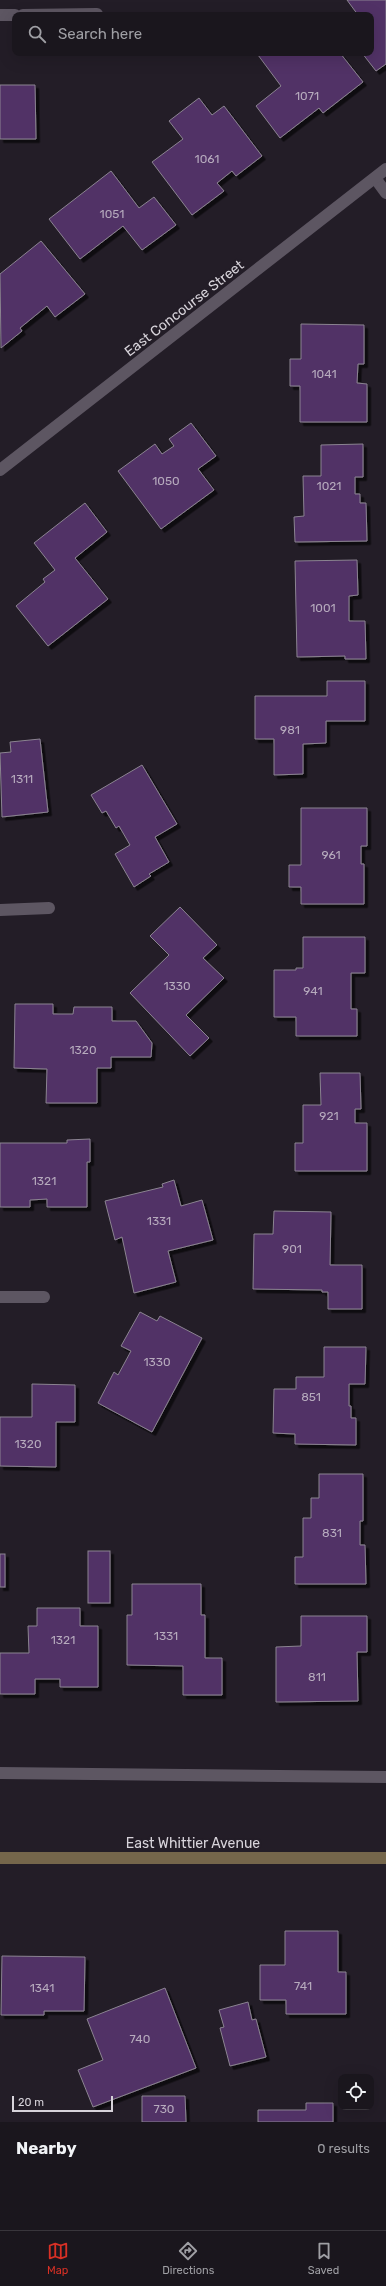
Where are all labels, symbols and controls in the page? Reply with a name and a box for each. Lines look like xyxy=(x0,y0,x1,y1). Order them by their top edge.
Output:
search box xyxy=(12,12,374,56)
icon: search xyxy=(26,23,48,45)
text: Search here xyxy=(58,25,142,43)
house number: 1071 xyxy=(295,89,319,103)
house number: 1061 xyxy=(195,152,219,166)
house number: 1051 xyxy=(100,207,124,221)
street label: East Concourse Street xyxy=(121,256,248,360)
house number: 1041 xyxy=(311,367,337,381)
house number: 1050 xyxy=(152,474,180,488)
house number: 1021 xyxy=(317,479,341,493)
house number: 1001 xyxy=(310,601,336,615)
house number: 981 xyxy=(280,723,300,737)
house number: 1311 xyxy=(11,772,33,786)
house number: 961 xyxy=(321,848,341,862)
house number: 1330 xyxy=(163,979,191,993)
house number: 941 xyxy=(303,984,323,998)
house number: 1320 xyxy=(69,1043,97,1057)
house number: 921 xyxy=(319,1109,339,1123)
house number: 1321 xyxy=(32,1174,56,1188)
house number: 1331 xyxy=(147,1214,171,1228)
house number: 901 xyxy=(282,1242,302,1256)
house number: 1330 xyxy=(143,1355,171,1369)
house number: 851 xyxy=(301,1390,321,1404)
house number: 1320 xyxy=(14,1437,42,1451)
house number: 831 xyxy=(322,1526,342,1540)
house number: 1331 xyxy=(154,1629,178,1643)
house number: 1321 xyxy=(51,1633,75,1647)
house number: 811 xyxy=(308,1670,326,1684)
street label: East Whittier Avenue xyxy=(126,1835,260,1852)
house number: 741 xyxy=(294,1979,312,1993)
house number: 1341 xyxy=(30,1981,54,1995)
house number: 740 xyxy=(130,2032,150,2046)
map controls xyxy=(338,2074,374,2110)
button: locate xyxy=(338,2074,374,2110)
scale bar xyxy=(12,2094,113,2113)
text: 20 m xyxy=(18,2096,44,2109)
house number: 730 xyxy=(154,2102,175,2116)
text: Nearby xyxy=(16,2138,77,2158)
text: 0 results xyxy=(317,2141,370,2156)
tab: Map xyxy=(47,2240,69,2277)
tab: Directions xyxy=(162,2240,214,2277)
tab: Saved xyxy=(308,2240,339,2277)

